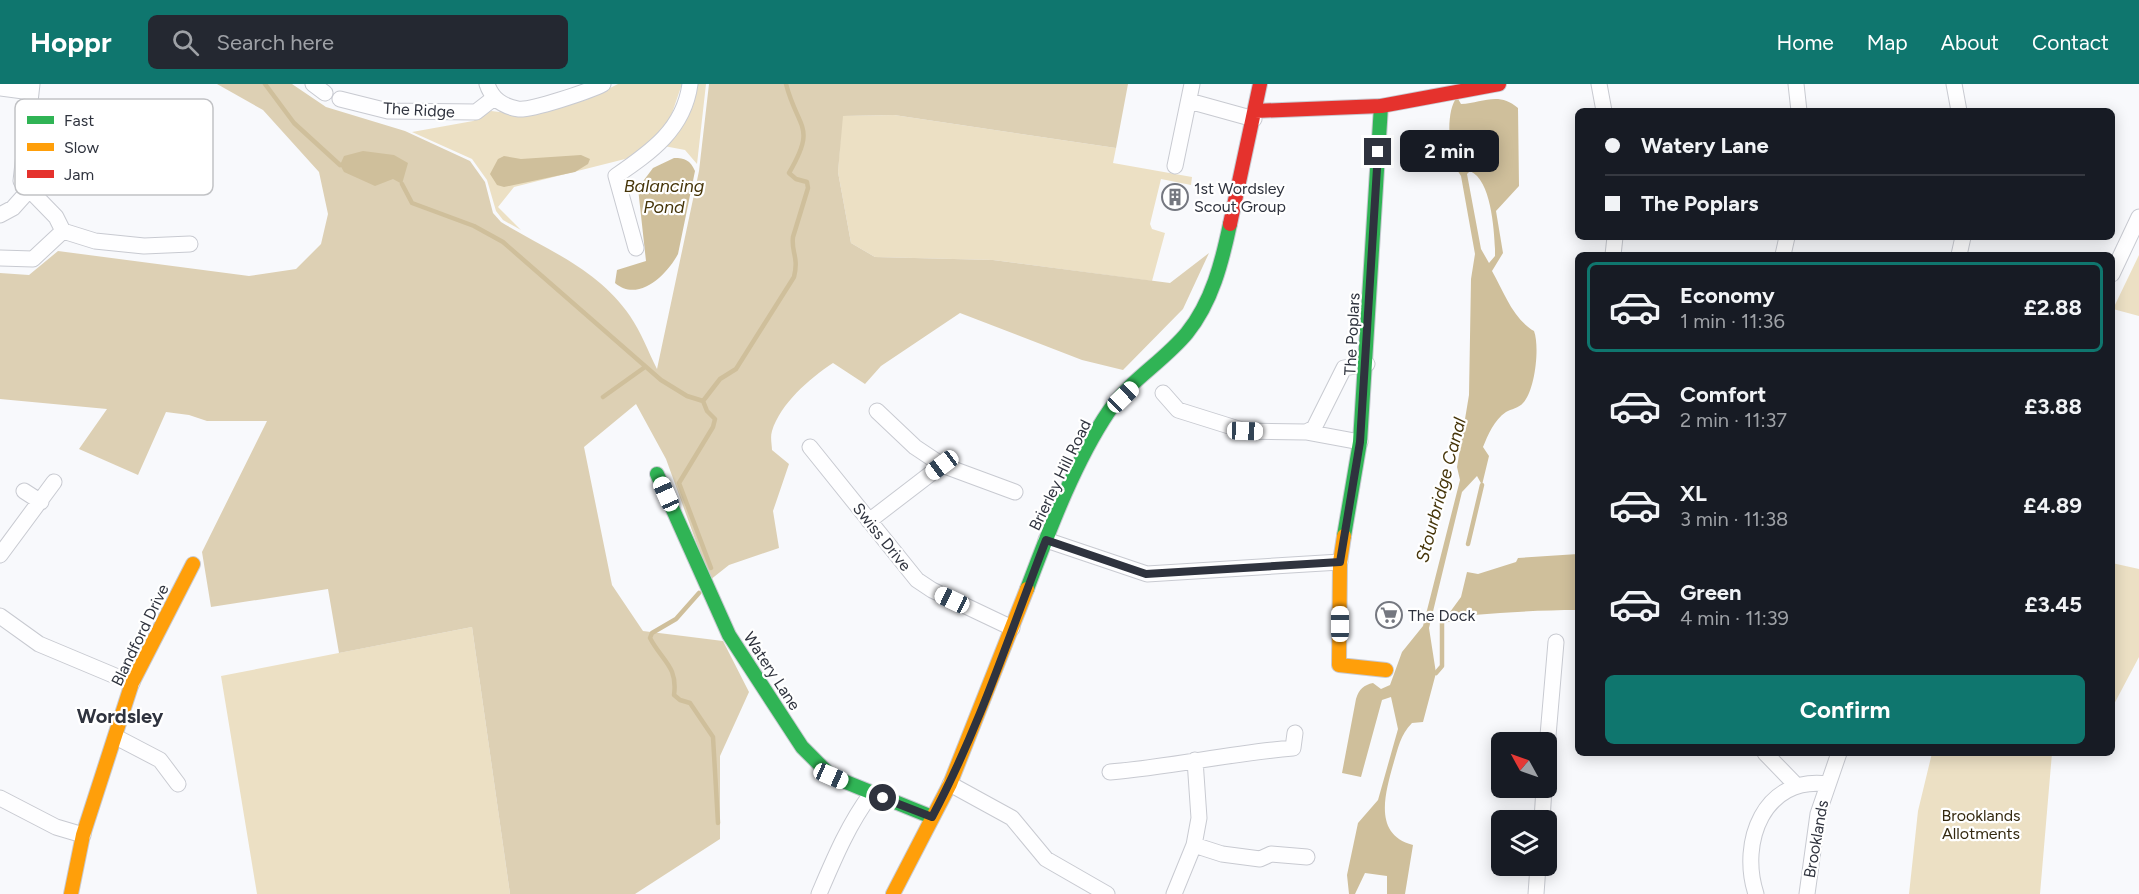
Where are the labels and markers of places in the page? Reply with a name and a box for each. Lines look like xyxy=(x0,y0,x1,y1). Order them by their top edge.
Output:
place label: 1st Wordsley Scout Group xyxy=(1194,179,1286,216)
building icon: 1st Wordsley Scout Group xyxy=(1160,182,1190,212)
supermarket icon: The Dock xyxy=(1374,600,1404,630)
place label: The Dock xyxy=(1408,606,1475,625)

